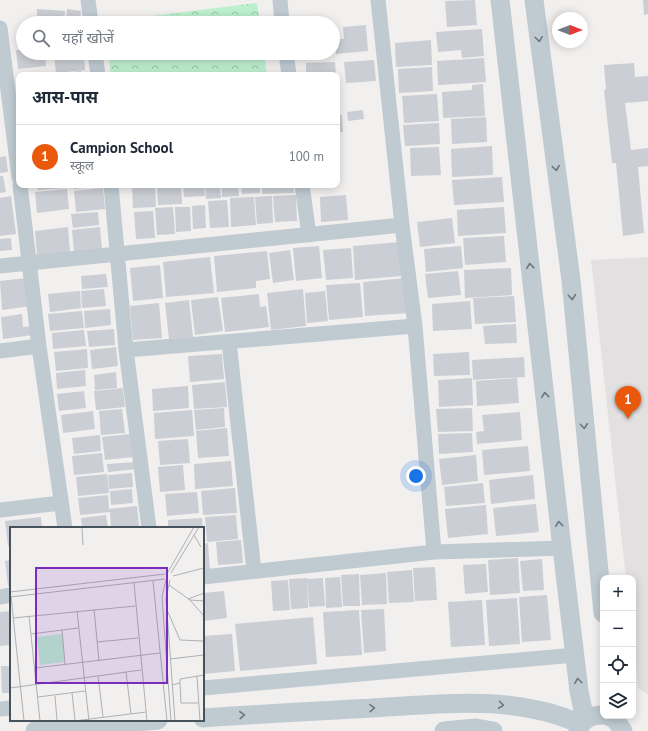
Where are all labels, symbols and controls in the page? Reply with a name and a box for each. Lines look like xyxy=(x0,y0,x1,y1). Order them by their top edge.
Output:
north arrow xyxy=(552,12,588,48)
search box xyxy=(16,16,340,60)
icon: search xyxy=(30,27,52,49)
text: यहाँ खोजें xyxy=(62,28,114,47)
one-way arrow xyxy=(534,36,543,42)
text: आस-पास xyxy=(32,86,98,108)
text: Campion School xyxy=(70,138,173,157)
text: 1 xyxy=(41,148,49,165)
text: 100 m xyxy=(289,148,324,165)
text: स्कूल xyxy=(70,157,94,174)
one-way arrow xyxy=(551,165,560,171)
one-way arrow xyxy=(526,263,535,269)
one-way arrow xyxy=(567,294,576,300)
pin: 1 xyxy=(615,386,641,419)
one-way arrow xyxy=(540,392,549,398)
one-way arrow xyxy=(580,423,589,429)
your location xyxy=(406,466,426,486)
one-way arrow xyxy=(555,521,564,527)
inset map xyxy=(10,527,204,721)
map controls xyxy=(600,575,636,719)
button: + xyxy=(600,575,636,611)
button: − xyxy=(600,611,636,647)
button: locate xyxy=(600,647,636,683)
one-way arrow xyxy=(574,678,583,684)
button: layers xyxy=(600,683,636,719)
one-way arrow xyxy=(498,700,504,709)
one-way arrow xyxy=(369,704,375,712)
one-way arrow xyxy=(239,711,245,720)

